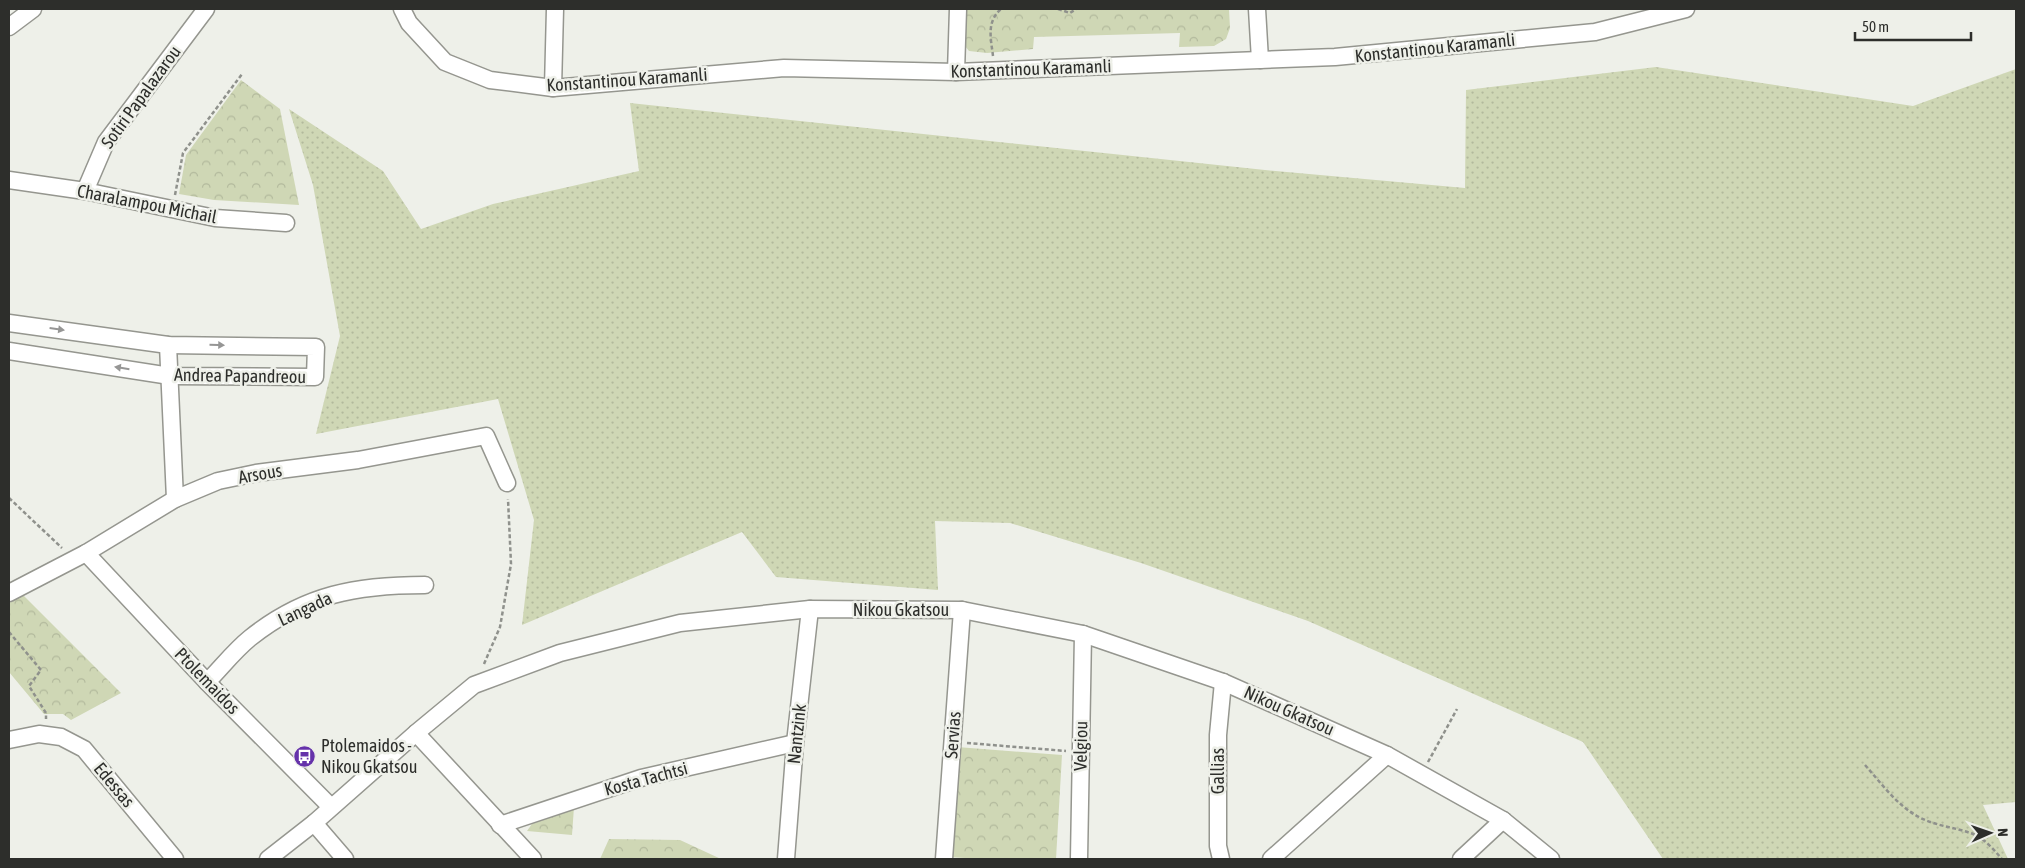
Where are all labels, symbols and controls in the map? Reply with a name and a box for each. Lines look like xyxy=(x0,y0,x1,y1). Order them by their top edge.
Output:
scale bar xyxy=(1855,10,1971,42)
text: 50 m xyxy=(1862,18,1889,35)
street label: Konstantinou Karamanli xyxy=(1354,29,1516,66)
street label: Sotiri Papalazarou xyxy=(96,41,185,152)
street label: Konstantinou Karamanli xyxy=(950,55,1112,82)
street label: Konstantinou Karamanli xyxy=(546,63,708,96)
street label: Charalampou Michail xyxy=(76,180,219,227)
one-way arrow xyxy=(49,325,65,333)
one-way arrow xyxy=(209,341,225,349)
one-way arrow xyxy=(113,364,129,372)
street label: Andrea Papandreou xyxy=(174,364,306,387)
street label: Arsous xyxy=(236,459,283,488)
street label: Langada xyxy=(275,587,335,630)
street label: Nikou Gkatsou xyxy=(853,599,949,620)
street label: Ptolemaidos xyxy=(171,643,244,718)
street label: Nikou Gkatsou xyxy=(1241,681,1338,740)
street label: Nantzink xyxy=(783,703,810,765)
street label: Servias xyxy=(940,711,965,759)
street label: Velgiou xyxy=(1070,721,1091,771)
place label: Ptolemaidos - Nikou Gkatsou xyxy=(321,735,417,777)
bus stop icon: Ptolemaidos - Nikou Gkatsou xyxy=(293,744,317,768)
street label: Gallias xyxy=(1207,748,1228,794)
street label: Kosta Tachtsi xyxy=(602,757,690,800)
street label: Edessas xyxy=(90,758,139,811)
north arrow xyxy=(1965,808,2015,858)
text: N xyxy=(1995,828,2011,837)

